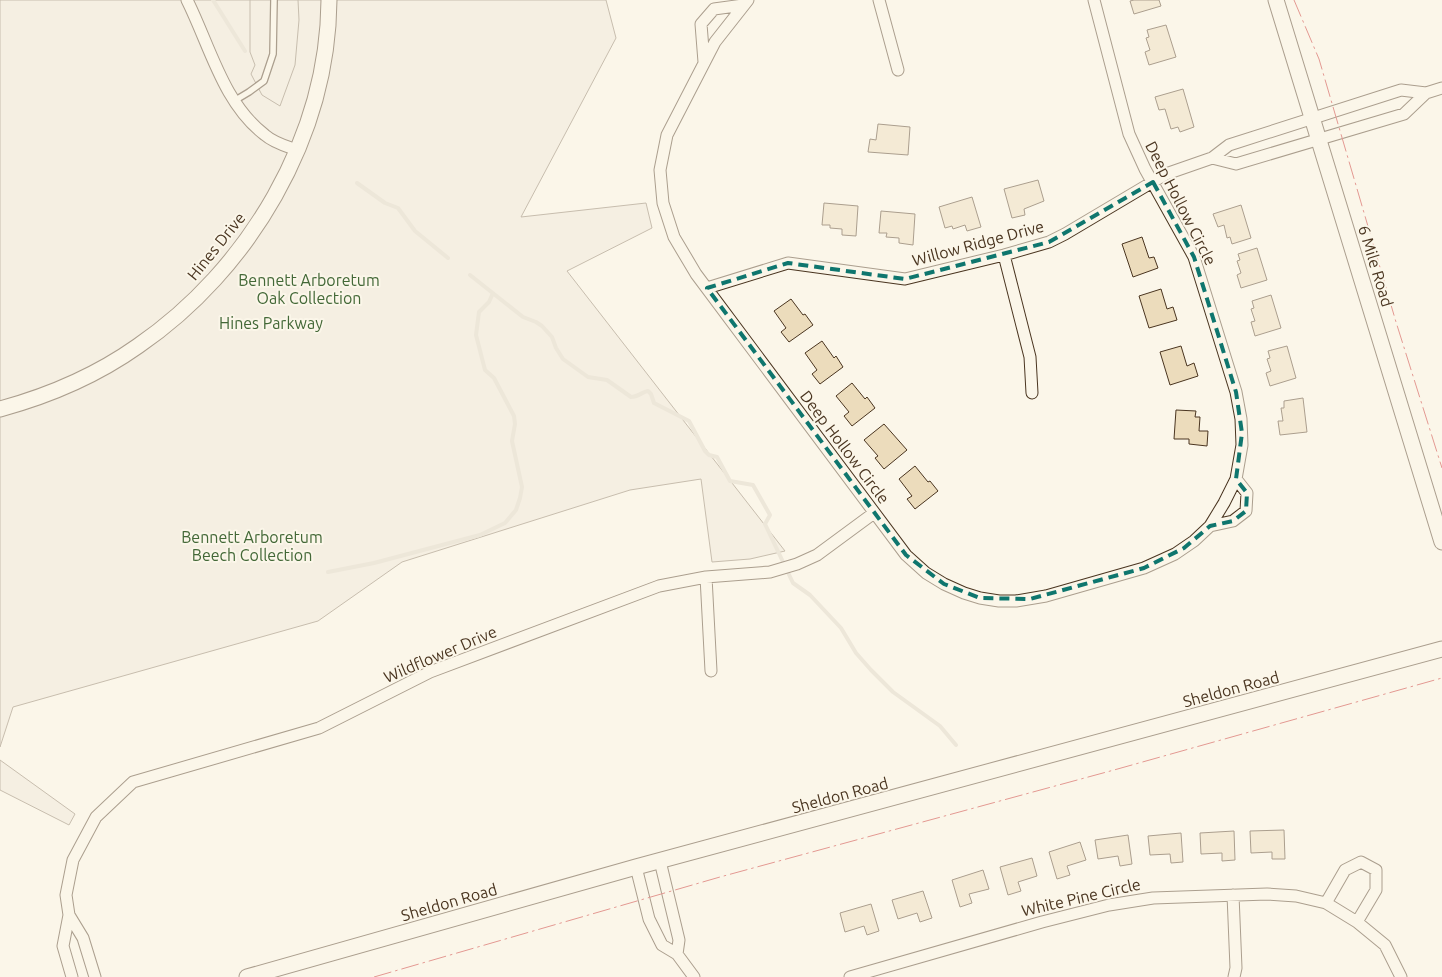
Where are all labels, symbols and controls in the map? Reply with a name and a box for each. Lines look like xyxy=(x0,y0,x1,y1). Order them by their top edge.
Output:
street label: Deep Hollow Circle xyxy=(1142,138,1220,268)
street label: Hines Drive xyxy=(183,209,249,283)
street label: Willow Ridge Drive xyxy=(910,217,1046,269)
street label: 6 Mile Road xyxy=(1355,223,1397,309)
park label: Bennett Arboretum Oak Collection xyxy=(238,271,380,307)
park label: Hines Parkway xyxy=(219,314,323,332)
street label: Deep Hollow Circle xyxy=(797,387,893,507)
park label: Bennett Arboretum Beech Collection xyxy=(181,528,323,564)
street label: Wildflower Drive xyxy=(381,622,499,686)
street label: Sheldon Road xyxy=(1181,668,1281,710)
street label: Sheldon Road xyxy=(790,774,890,816)
street label: White Pine Circle xyxy=(1020,875,1142,919)
street label: Sheldon Road xyxy=(399,880,499,924)

